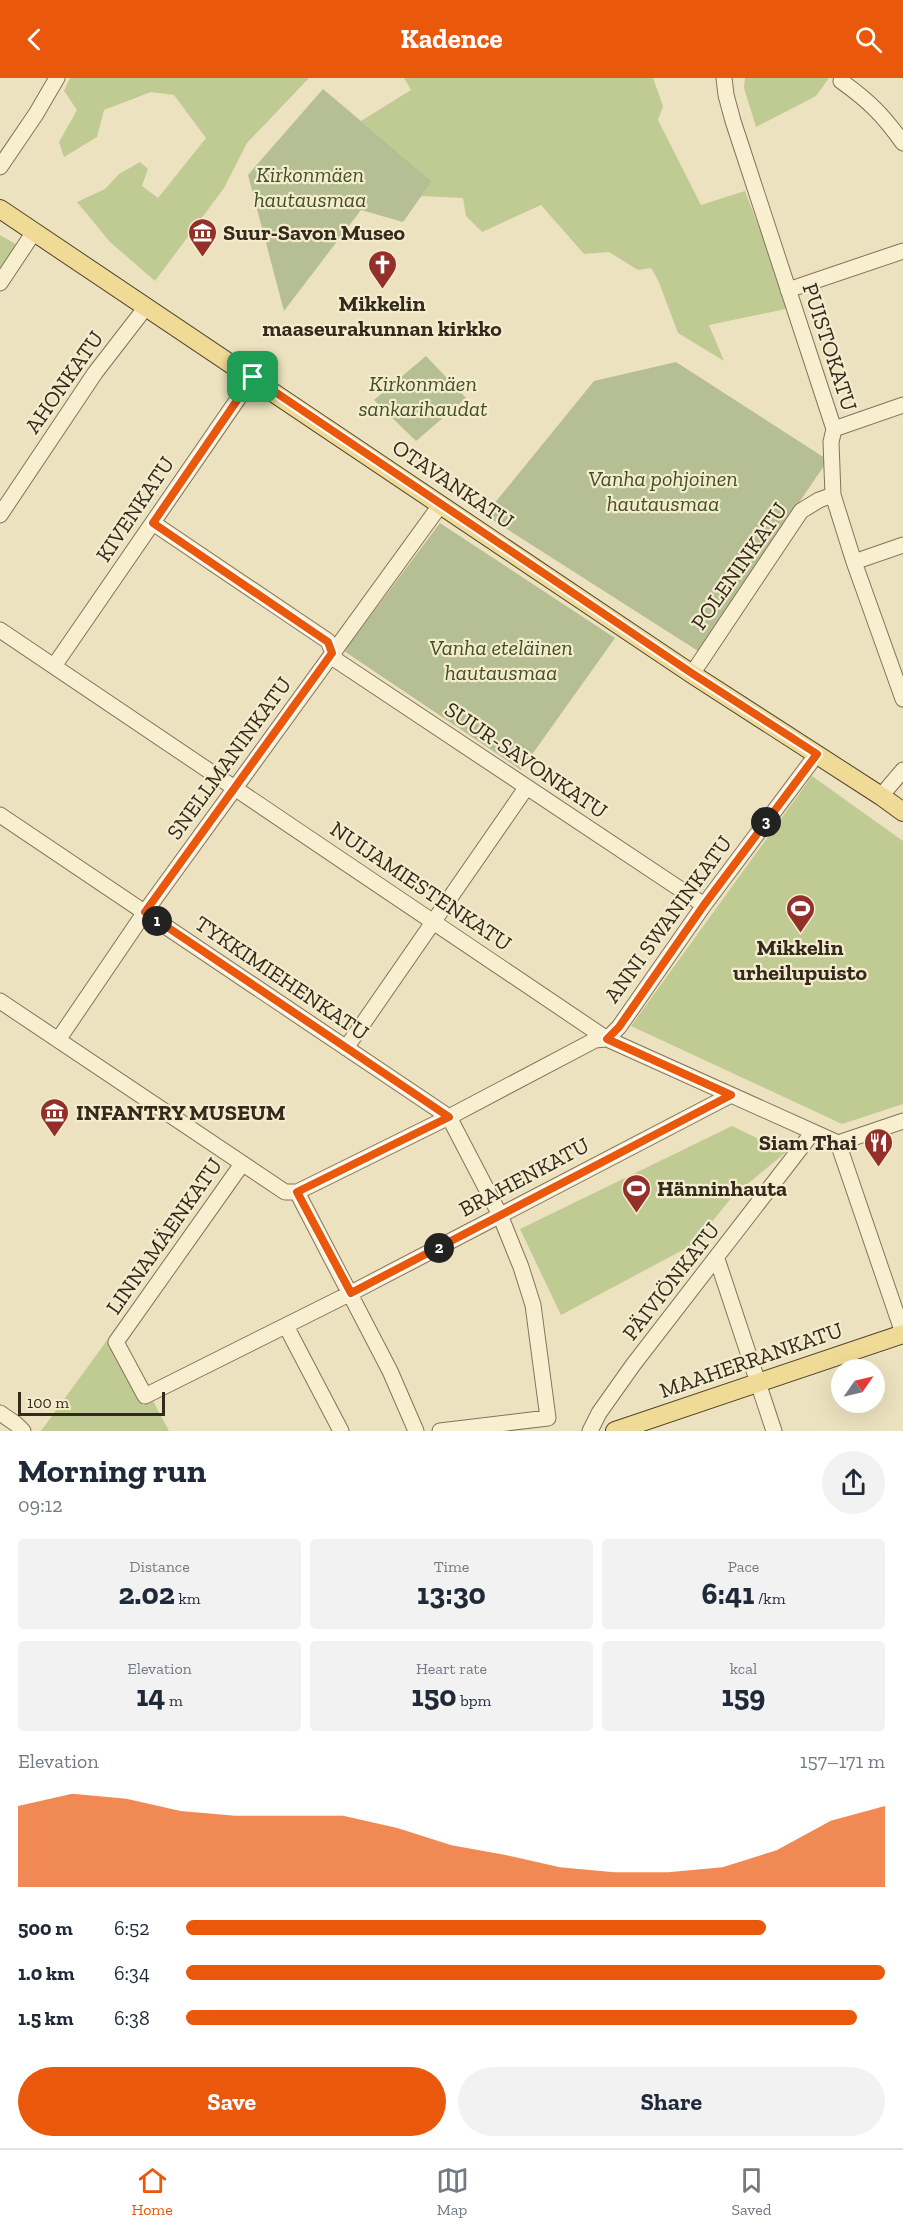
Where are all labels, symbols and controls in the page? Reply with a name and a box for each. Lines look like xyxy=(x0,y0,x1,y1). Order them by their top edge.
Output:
icon: back xyxy=(18,23,51,56)
text: Kadence xyxy=(400,23,503,55)
icon: search xyxy=(852,23,885,56)
park label: Kirkonmäen hautausmaa xyxy=(254,161,366,213)
museum icon: Suur-Savon Museo xyxy=(186,216,218,258)
place label: Suur-Savon Museo xyxy=(223,219,406,246)
church icon: Mikkelin maaseurakunnan kirkko xyxy=(366,248,398,290)
street label: PUISTOKATU xyxy=(797,280,863,414)
place label: Mikkelin maaseurakunnan kirkko xyxy=(262,290,502,342)
street label: AHONKATU xyxy=(19,325,109,439)
pin xyxy=(227,351,278,402)
icon: arrive xyxy=(236,360,269,393)
park label: Kirkonmäen sankarihaudat xyxy=(358,370,488,422)
street label: OTAVANKATU xyxy=(387,433,519,535)
street label: KIVENKATU xyxy=(90,451,180,567)
park label: Vanha pohjoinen hautausmaa xyxy=(588,465,738,517)
street label: POLENINKATU xyxy=(685,497,793,635)
park label: Vanha eteläinen hautausmaa xyxy=(429,634,573,686)
street label: SNELLMANINKATU xyxy=(161,671,297,845)
street label: SUUR-SAVONKATU xyxy=(440,696,612,824)
pin: 3 xyxy=(751,807,781,837)
text: 3 xyxy=(762,812,770,831)
street label: NUIJAMIESTENKATU xyxy=(325,815,517,957)
street label: ANNI SWANINKATU xyxy=(598,830,738,1008)
sports icon: Mikkelin urheilupuisto xyxy=(784,892,816,934)
pin: 1 xyxy=(142,906,172,936)
street label: TYKKIMIEHENKATU xyxy=(190,910,374,1046)
text: 1 xyxy=(154,911,160,930)
place label: Mikkelin urheilupuisto xyxy=(733,934,867,986)
museum icon: INFANTRY MUSEUM xyxy=(39,1096,71,1138)
place label: INFANTRY MUSEUM xyxy=(76,1099,286,1126)
restaurant icon: Siam Thai xyxy=(862,1126,894,1168)
place label: Siam Thai xyxy=(759,1129,857,1156)
street label: BRAHENKATU xyxy=(454,1131,594,1223)
street label: LINNAMÄENKATU xyxy=(100,1153,228,1319)
sports icon: Hänninhauta xyxy=(620,1172,652,1214)
place label: Hänninhauta xyxy=(657,1175,787,1202)
street label: PÄIVIÖNKATU xyxy=(616,1217,726,1345)
pin: 2 xyxy=(424,1233,454,1263)
text: 2 xyxy=(435,1238,443,1257)
street label: MAAHERRANKATU xyxy=(656,1316,846,1404)
north arrow xyxy=(831,1359,885,1413)
map controls xyxy=(831,1359,885,1413)
scale bar xyxy=(18,1389,165,1416)
text: 100 m xyxy=(27,1393,69,1412)
text: Morning run xyxy=(18,1451,206,1490)
button: share xyxy=(822,1451,885,1514)
text: 09:12 xyxy=(18,1493,63,1517)
text: Distance xyxy=(129,1557,190,1576)
text: Time xyxy=(434,1557,469,1576)
text: Pace xyxy=(728,1557,759,1576)
text: 2.02 xyxy=(118,1576,175,1612)
text: 13:30 xyxy=(417,1576,486,1612)
text: 6:41 xyxy=(702,1576,754,1612)
text: km xyxy=(175,1589,201,1608)
text: /km xyxy=(754,1589,785,1608)
text: Elevation xyxy=(127,1659,192,1678)
text: Heart rate xyxy=(416,1659,487,1678)
text: kcal xyxy=(730,1659,757,1678)
text: 14 xyxy=(136,1678,165,1714)
text: 150 xyxy=(412,1678,457,1714)
text: 159 xyxy=(722,1678,765,1714)
text: m xyxy=(165,1691,183,1710)
text: bpm xyxy=(457,1691,491,1710)
text: Elevation xyxy=(18,1749,99,1773)
text: 157–171 m xyxy=(800,1749,885,1773)
text: 500 m xyxy=(18,1916,73,1940)
text: 6:52 xyxy=(114,1916,150,1940)
text: 1.0 km xyxy=(18,1961,74,1985)
text: 6:34 xyxy=(114,1961,150,1985)
text: 1.5 km xyxy=(18,2006,73,2030)
text: 6:38 xyxy=(114,2006,150,2030)
button: Save xyxy=(18,2067,446,2136)
button: Share xyxy=(458,2067,885,2136)
tab: Home xyxy=(131,2164,173,2219)
tab: Map xyxy=(436,2164,469,2219)
tab: Saved xyxy=(731,2164,772,2219)

